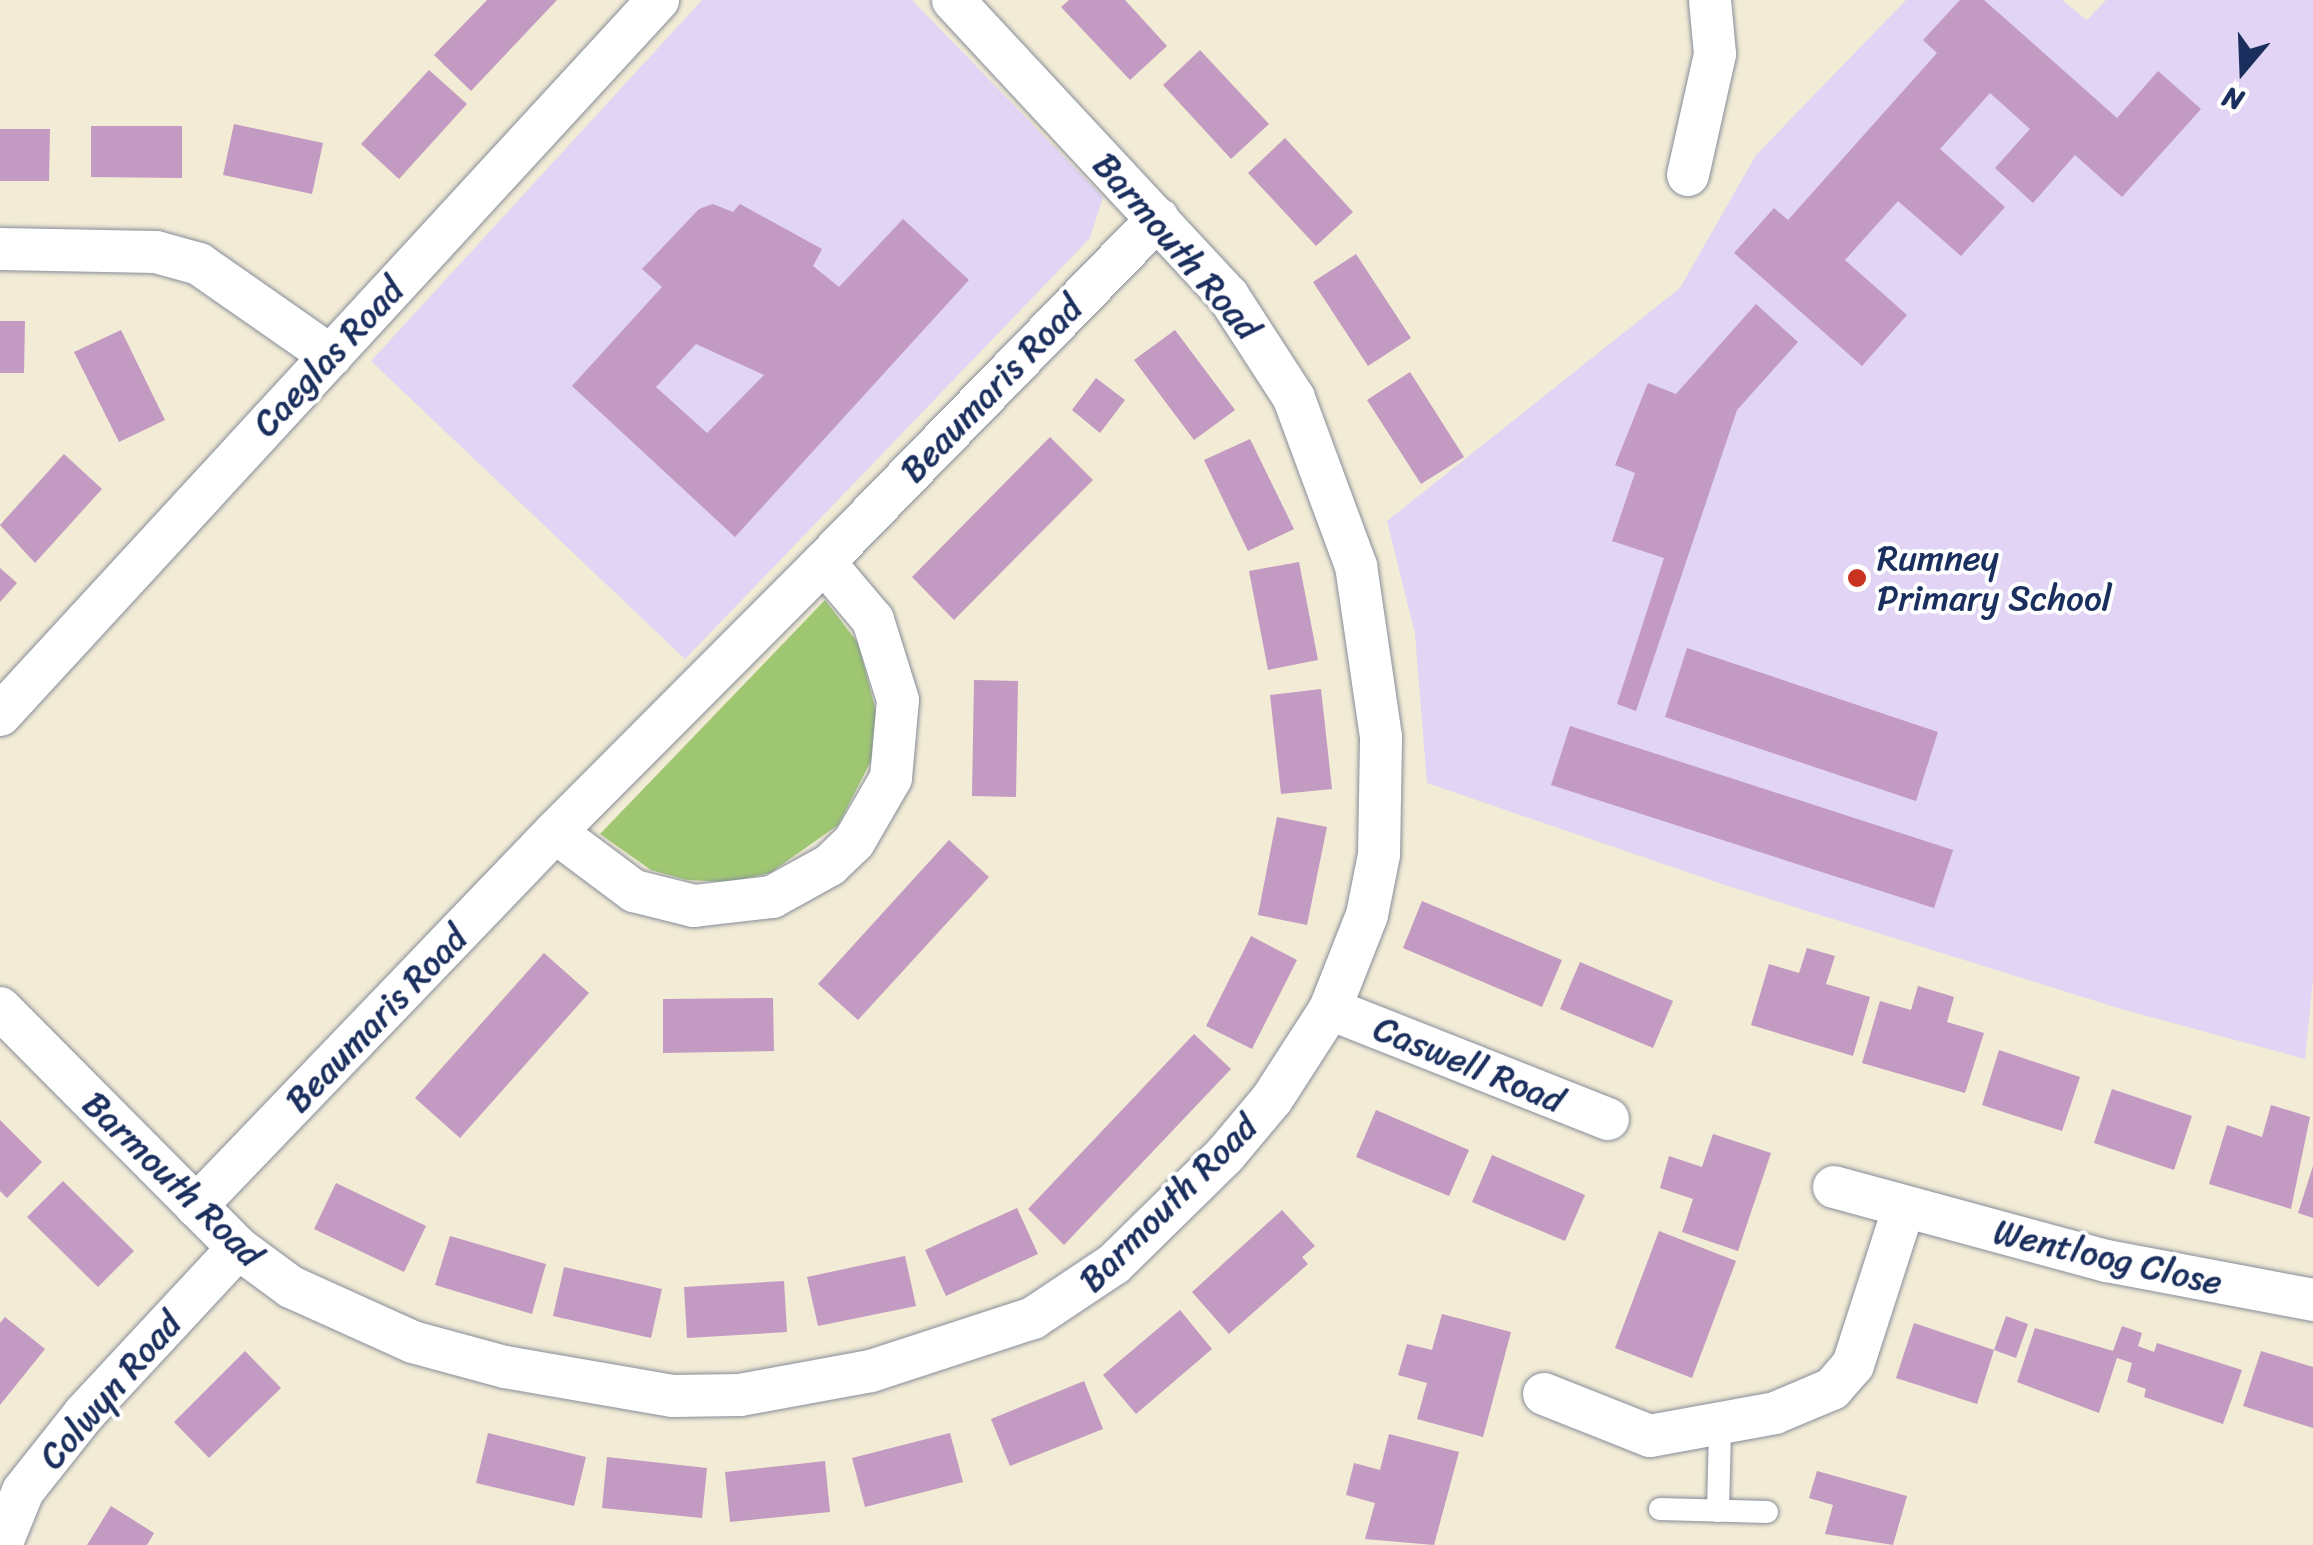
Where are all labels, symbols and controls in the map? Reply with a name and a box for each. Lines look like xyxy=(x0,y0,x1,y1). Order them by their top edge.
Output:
north arrow xyxy=(2193,20,2293,120)
text: N xyxy=(2216,73,2250,125)
street label: Barmouth Road xyxy=(1084,144,1270,348)
street label: Caeglas Road xyxy=(244,269,412,445)
street label: Beaumaris Road xyxy=(891,287,1091,491)
place label: Rumney Primary School xyxy=(1877,537,2112,619)
marker: Rumney Primary School xyxy=(1846,567,1868,589)
street label: Beaumaris Road xyxy=(276,917,476,1121)
street label: Caswell Road xyxy=(1368,1007,1570,1121)
street label: Barmouth Road xyxy=(74,1083,272,1275)
street label: Barmouth Road xyxy=(1070,1105,1266,1301)
street label: Wentloog Close xyxy=(1989,1210,2227,1304)
street label: Colwyn Road xyxy=(30,1303,190,1477)

